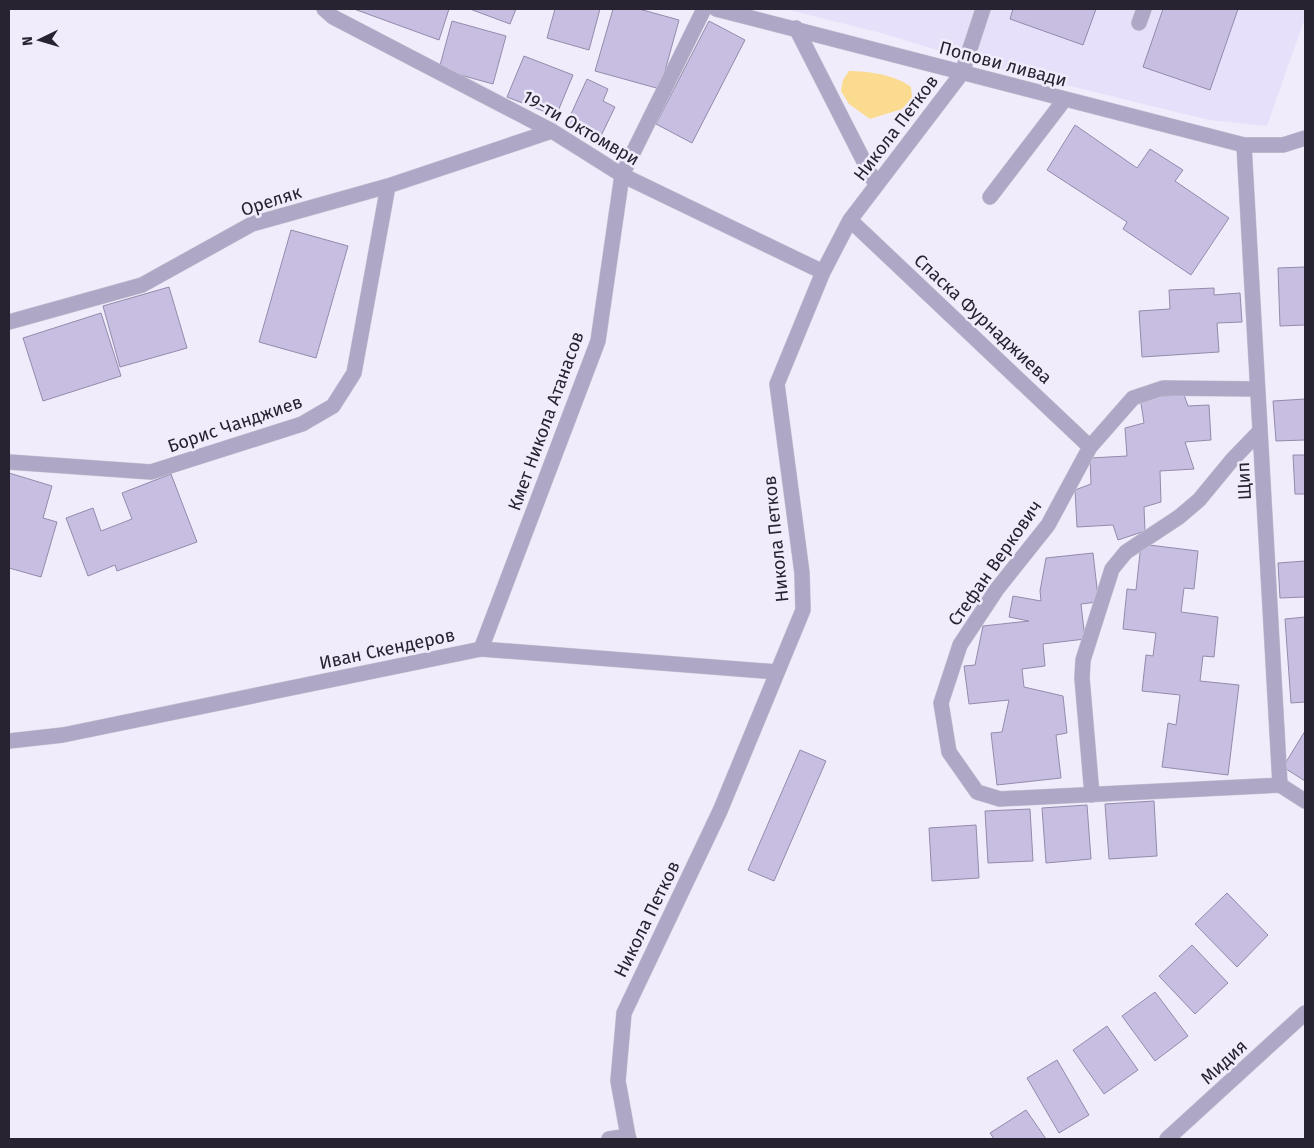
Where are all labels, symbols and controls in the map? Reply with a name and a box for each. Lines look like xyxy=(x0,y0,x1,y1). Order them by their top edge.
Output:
north arrow xyxy=(15,15,65,65)
text: N xyxy=(19,36,36,46)
street label: Попови ливади xyxy=(937,36,1069,92)
street label: Никола Петков xyxy=(849,71,943,185)
street label: 19-ти Октомври xyxy=(519,86,643,170)
street label: Ореляк xyxy=(238,181,305,221)
street label: Спаска Фурнаджиева xyxy=(909,249,1057,389)
street label: Кмет Никола Атанасов xyxy=(503,328,589,514)
street label: Борис Чанджиев xyxy=(165,391,305,457)
street label: Щип xyxy=(1232,461,1256,501)
street label: Никола Петков xyxy=(758,475,794,603)
street label: Стефан Веркович xyxy=(943,496,1047,630)
street label: Иван Скендеров xyxy=(317,624,457,674)
street label: Никола Петков xyxy=(609,857,685,981)
street label: Мидия xyxy=(1196,1035,1252,1089)

